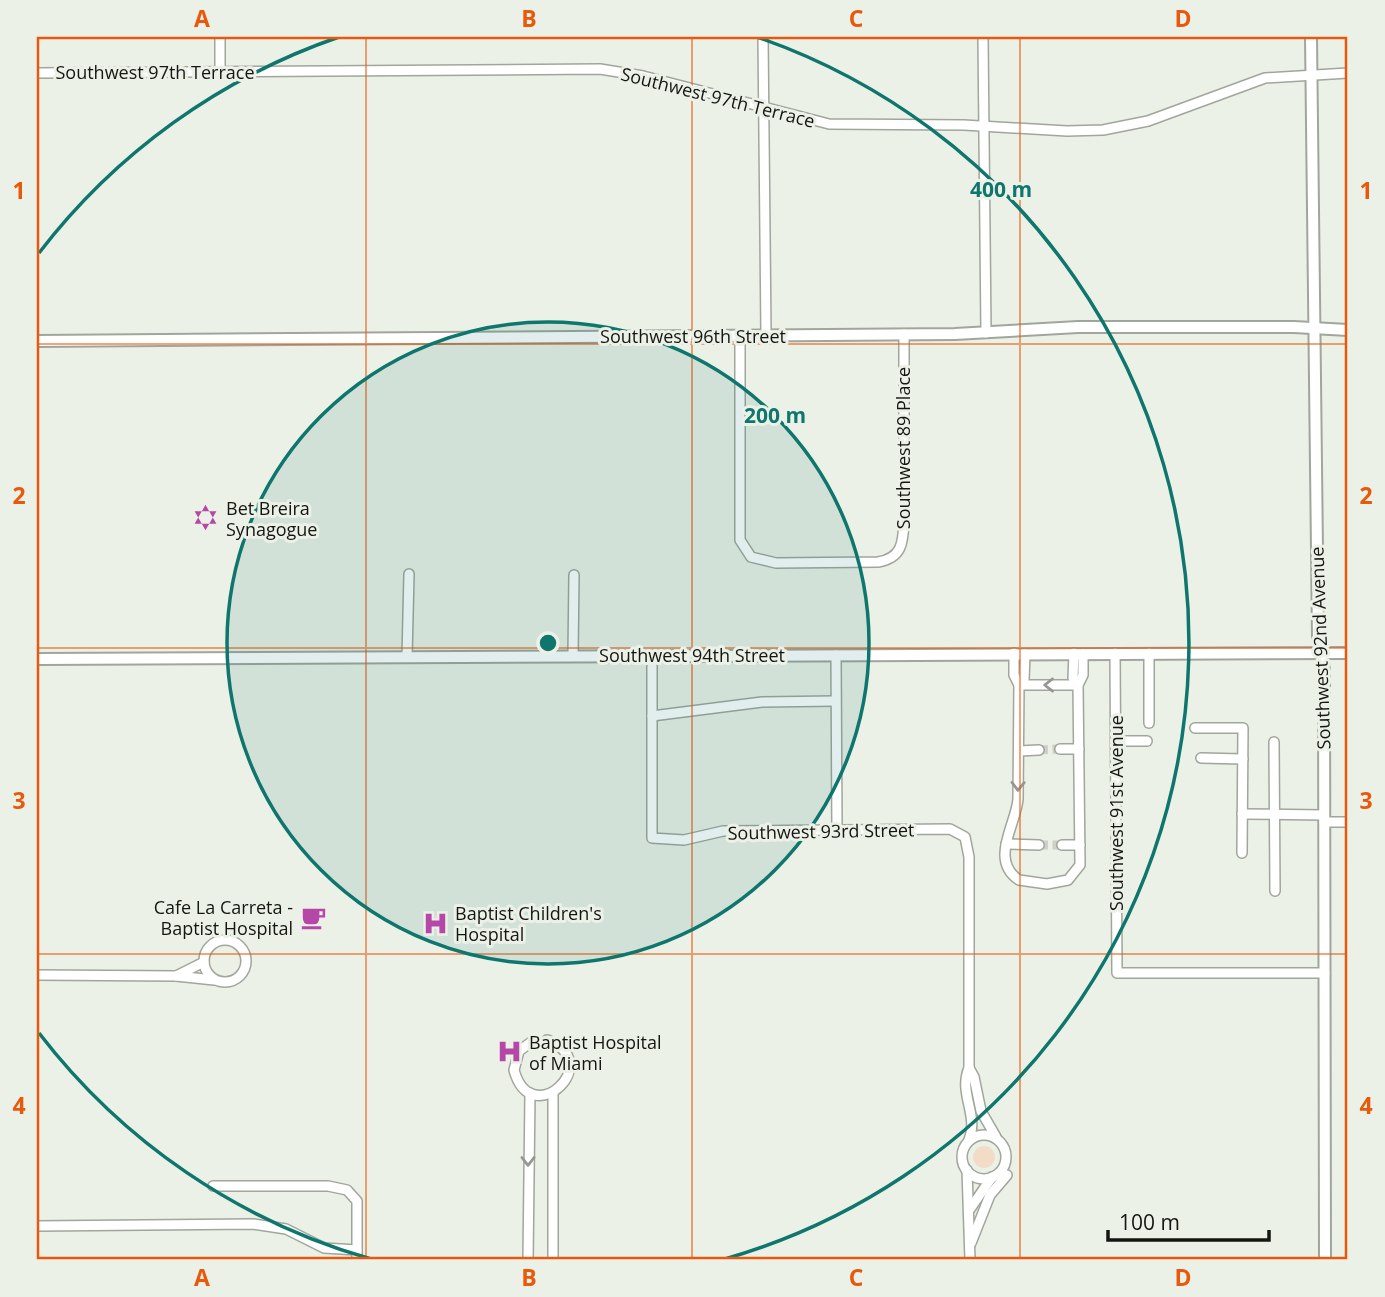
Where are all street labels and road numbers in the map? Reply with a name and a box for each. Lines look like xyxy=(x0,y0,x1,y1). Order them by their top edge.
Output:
street label: Southwest 97th Terrace xyxy=(55,60,255,84)
street label: Southwest 97th Terrace xyxy=(618,61,818,133)
street label: Southwest 96th Street xyxy=(600,324,786,348)
street label: Southwest 89 Place xyxy=(891,367,915,529)
street label: Southwest 92nd Avenue xyxy=(1304,546,1336,750)
street label: Southwest 94th Street xyxy=(599,643,785,667)
street label: Southwest 91st Avenue xyxy=(1104,715,1128,911)
street label: Southwest 93rd Street xyxy=(727,817,915,845)

